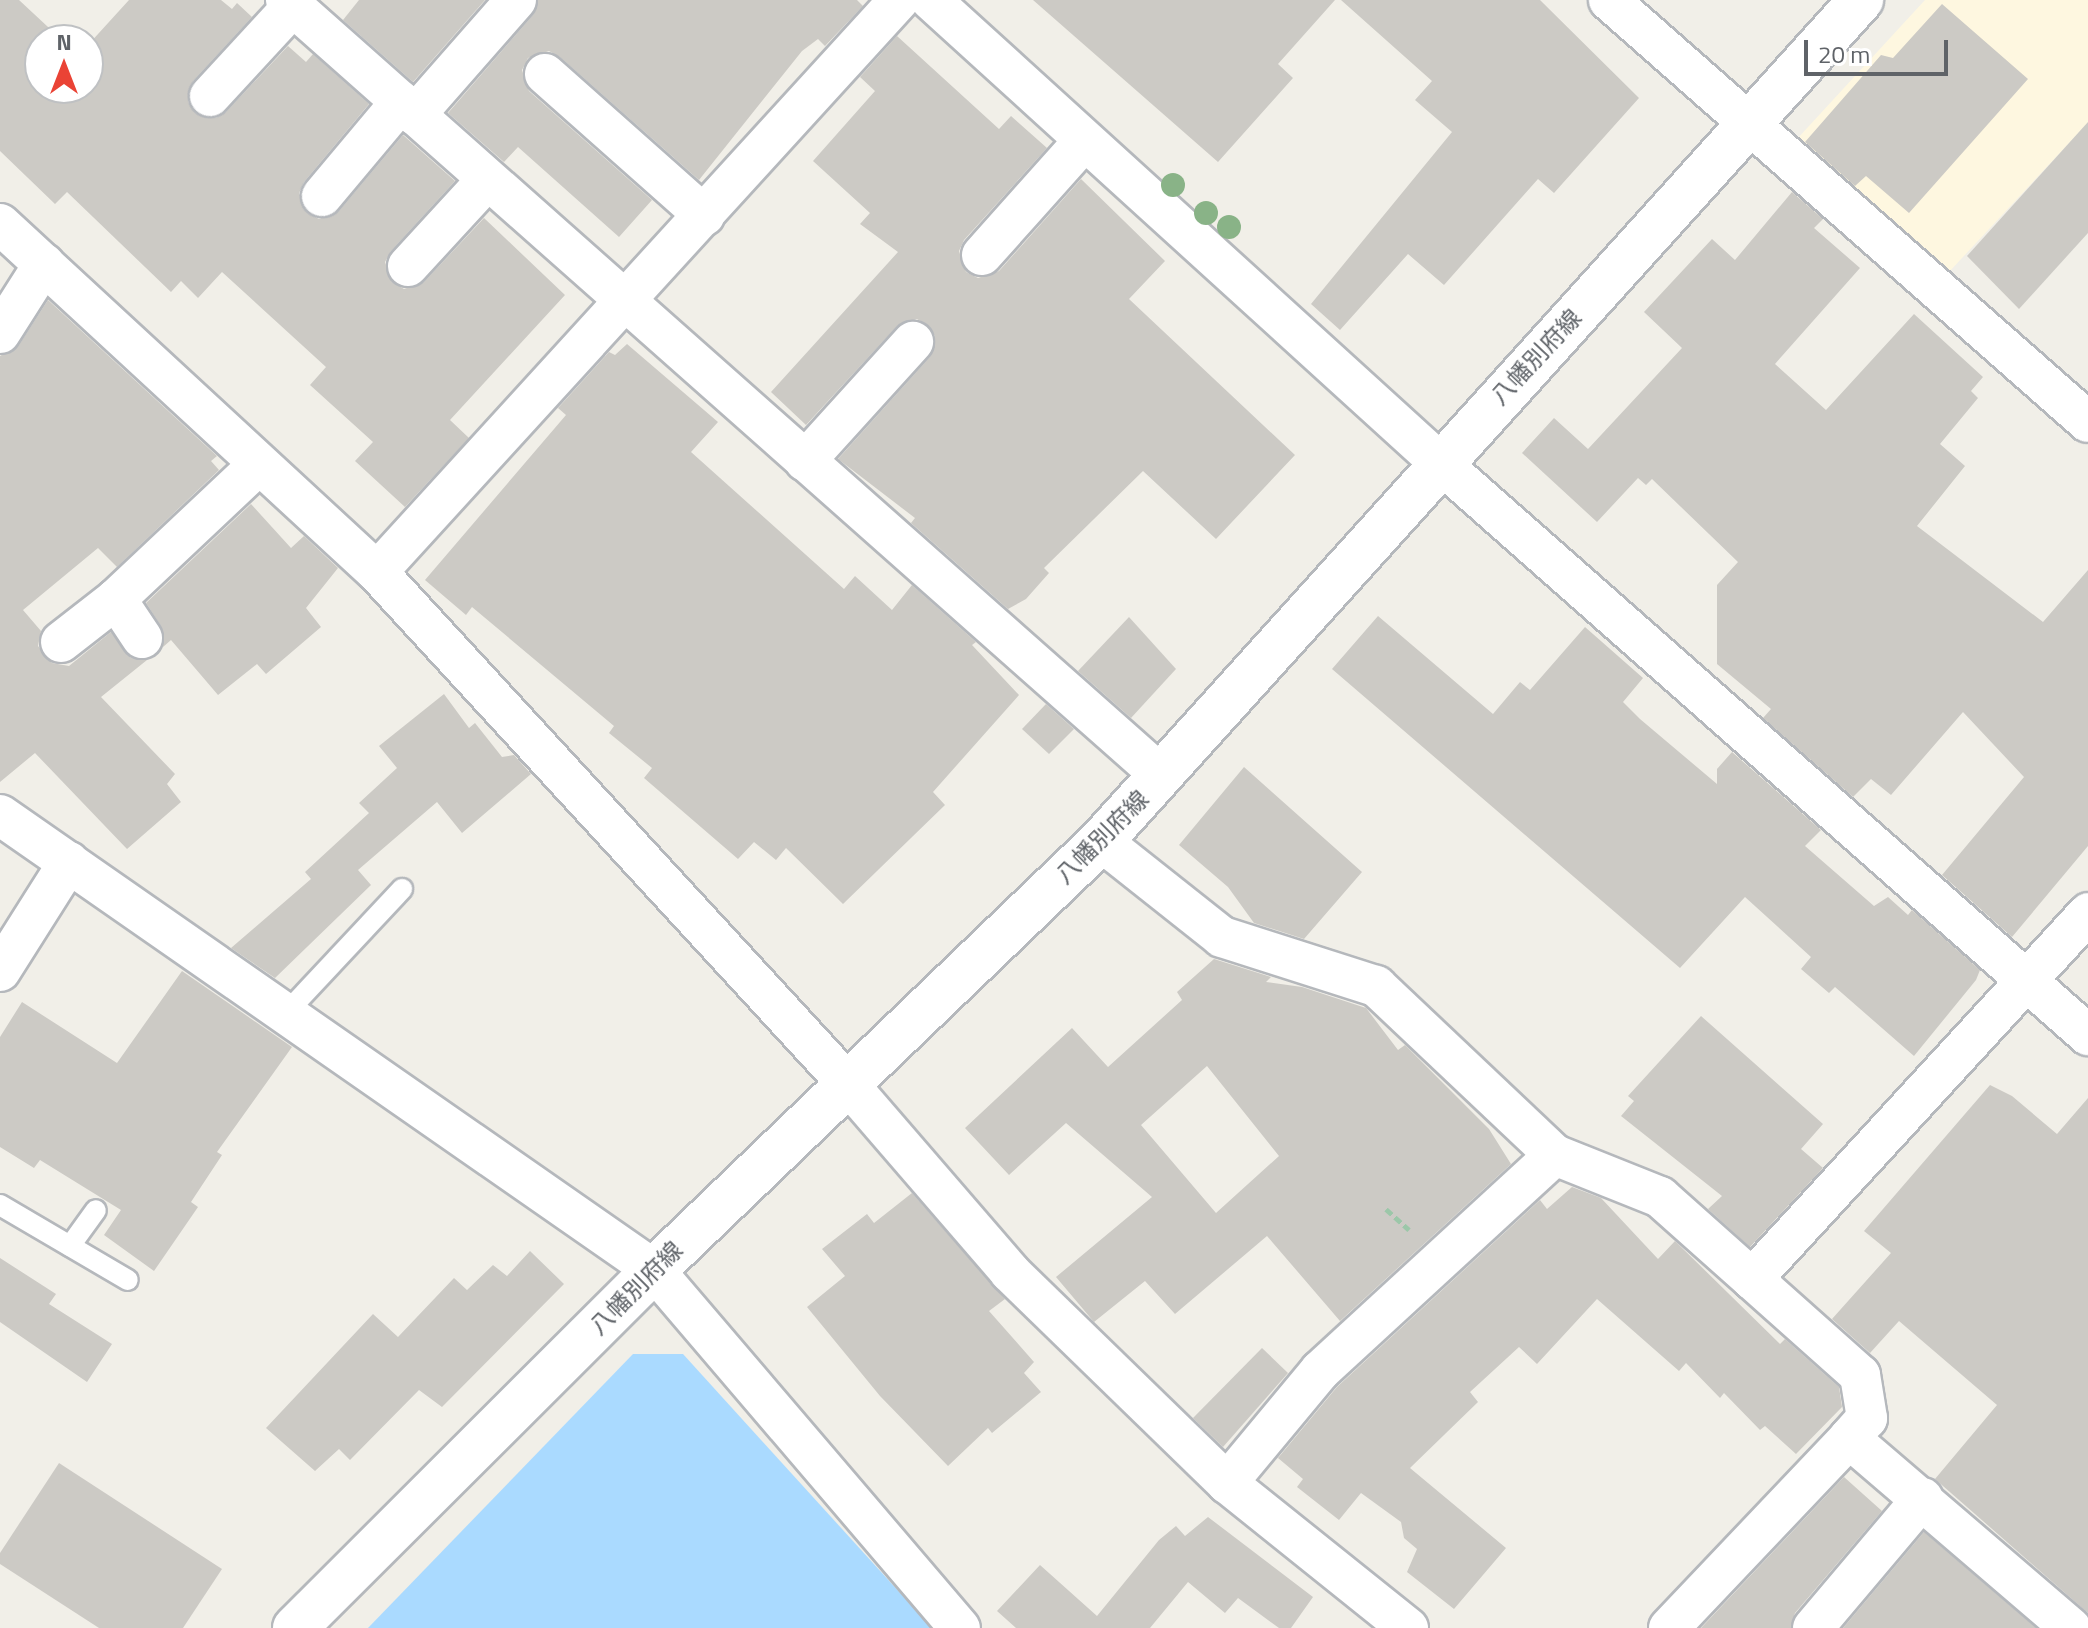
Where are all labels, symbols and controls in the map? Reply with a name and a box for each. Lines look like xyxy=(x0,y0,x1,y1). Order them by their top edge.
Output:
north arrow xyxy=(24,24,104,104)
scale bar xyxy=(1808,24,1952,74)
text: N xyxy=(56,25,72,59)
text: 20 m xyxy=(1818,36,1870,72)
street label: 八幡別府線 xyxy=(1485,303,1587,411)
street label: 八幡別府線 xyxy=(1049,784,1155,890)
street label: 八幡別府線 xyxy=(583,1235,689,1341)

